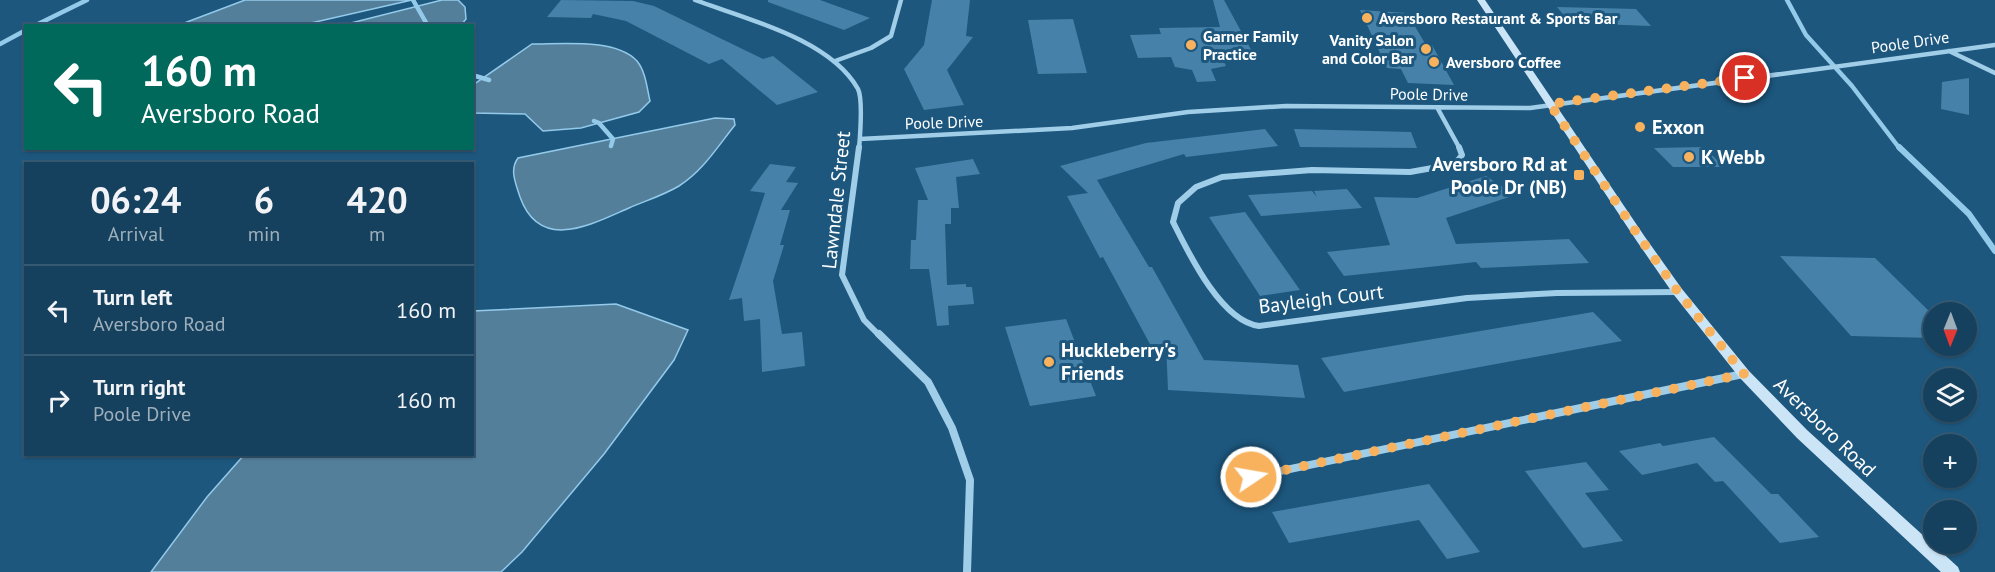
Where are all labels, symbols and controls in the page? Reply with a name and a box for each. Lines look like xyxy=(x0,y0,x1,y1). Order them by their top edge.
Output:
place label: Aversboro Restaurant & Sports Bar xyxy=(1379,8,1618,28)
marker: Aversboro Restaurant & Sports Bar xyxy=(1360,11,1374,25)
place label: Garner Family Practice xyxy=(1203,26,1299,64)
street label: Poole Drive xyxy=(1870,27,1950,57)
place label: Vanity Salon and Color Bar xyxy=(1322,30,1414,68)
marker: Garner Family Practice xyxy=(1184,38,1198,52)
marker: Vanity Salon and Color Bar xyxy=(1419,42,1433,56)
text: 160 m xyxy=(141,43,257,98)
icon: left xyxy=(42,48,120,126)
place label: Aversboro Coffee xyxy=(1446,52,1561,72)
pin xyxy=(1719,52,1770,103)
marker: Aversboro Coffee xyxy=(1427,55,1441,69)
icon: arrive xyxy=(1728,61,1761,94)
street label: Poole Drive xyxy=(1390,83,1468,105)
text: Aversboro Road xyxy=(141,96,320,130)
street label: Poole Drive xyxy=(904,111,984,133)
place label: Exxon xyxy=(1652,114,1704,140)
marker: Exxon xyxy=(1633,120,1647,134)
street label: Lawndale Street xyxy=(816,130,856,270)
place label: K Webb xyxy=(1701,144,1765,170)
marker: K Webb xyxy=(1682,150,1696,164)
place label: Aversboro Rd at Poole Dr (NB) xyxy=(1432,151,1567,200)
marker: Aversboro Rd at Poole Dr (NB) xyxy=(1572,168,1586,182)
text: 06:24 xyxy=(90,176,182,223)
text: 6 xyxy=(254,176,274,223)
text: 420 xyxy=(347,176,408,223)
text: Arrival xyxy=(108,221,164,247)
text: min xyxy=(248,221,280,247)
text: m xyxy=(369,221,385,247)
street label: Bayleigh Court xyxy=(1257,278,1385,320)
text: Turn left xyxy=(93,283,173,311)
icon: left xyxy=(42,294,75,327)
text: 160 m xyxy=(396,296,456,324)
north arrow xyxy=(1923,302,1977,356)
map controls xyxy=(1923,302,1977,554)
text: Aversboro Road xyxy=(93,311,226,337)
place label: Huckleberry's Friends xyxy=(1061,337,1176,386)
marker: Huckleberry's Friends xyxy=(1042,355,1056,369)
button: layers xyxy=(1923,368,1977,422)
street label: Aversboro Road xyxy=(1768,372,1882,482)
text: Turn right xyxy=(93,373,185,401)
icon: right xyxy=(42,384,75,417)
text: 160 m xyxy=(396,386,456,414)
text: Poole Drive xyxy=(93,401,191,427)
button: + xyxy=(1923,434,1977,488)
position arrow xyxy=(1219,445,1283,509)
button: − xyxy=(1923,500,1977,554)

